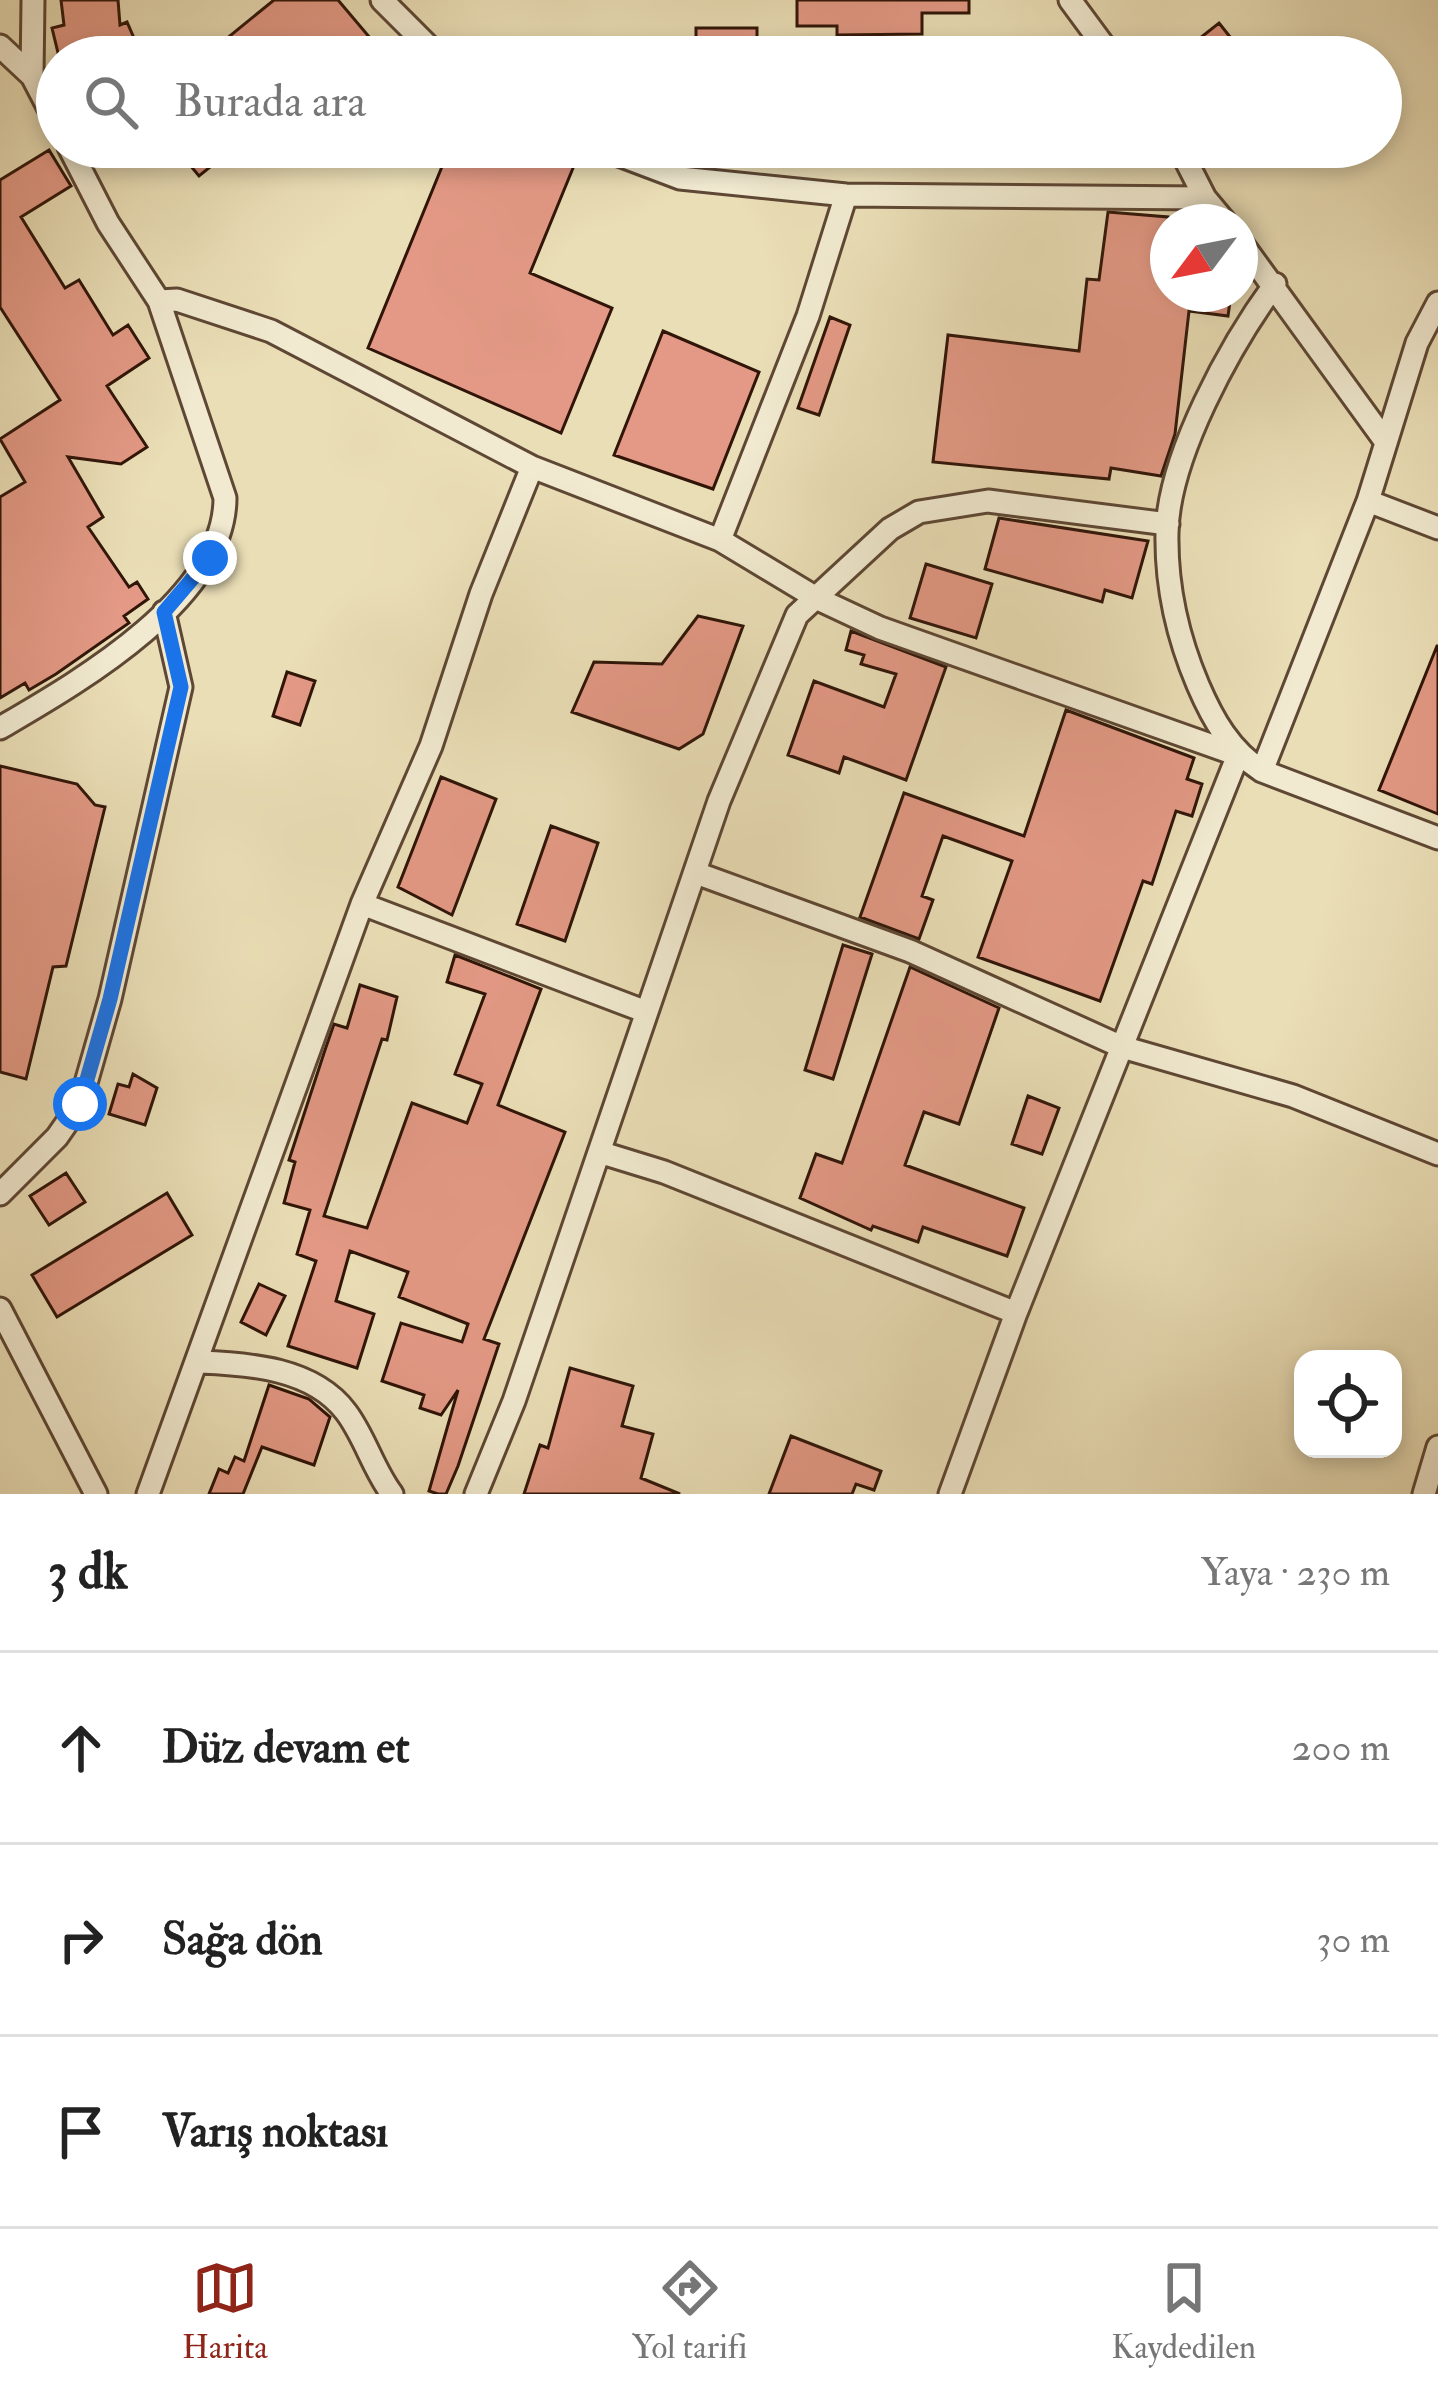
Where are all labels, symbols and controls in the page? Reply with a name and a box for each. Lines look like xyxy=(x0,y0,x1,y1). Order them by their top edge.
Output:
search box xyxy=(36,36,1402,168)
icon: search xyxy=(78,69,144,135)
text: Burada ara xyxy=(174,74,366,130)
north arrow xyxy=(1150,204,1258,312)
route end xyxy=(183,531,237,585)
route start xyxy=(53,1077,107,1131)
map controls xyxy=(1294,1350,1402,1458)
button: locate xyxy=(1294,1350,1402,1458)
text: 3 dk xyxy=(48,1540,128,1604)
text: Yaya · 230 m xyxy=(1201,1548,1390,1597)
icon: ahead xyxy=(48,1715,114,1781)
text: Düz devam et xyxy=(162,1720,410,1776)
text: 200 m xyxy=(1292,1723,1390,1772)
icon: right xyxy=(48,1907,114,1973)
text: Sağa dön xyxy=(162,1912,323,1968)
text: 30 m xyxy=(1317,1915,1390,1964)
icon: arrive xyxy=(48,2099,114,2165)
text: Varış noktası xyxy=(162,2104,388,2160)
tab: Harita xyxy=(182,2255,268,2368)
tab: Yol tarifi xyxy=(632,2255,747,2368)
tab: Kaydedilen xyxy=(1111,2255,1256,2368)

